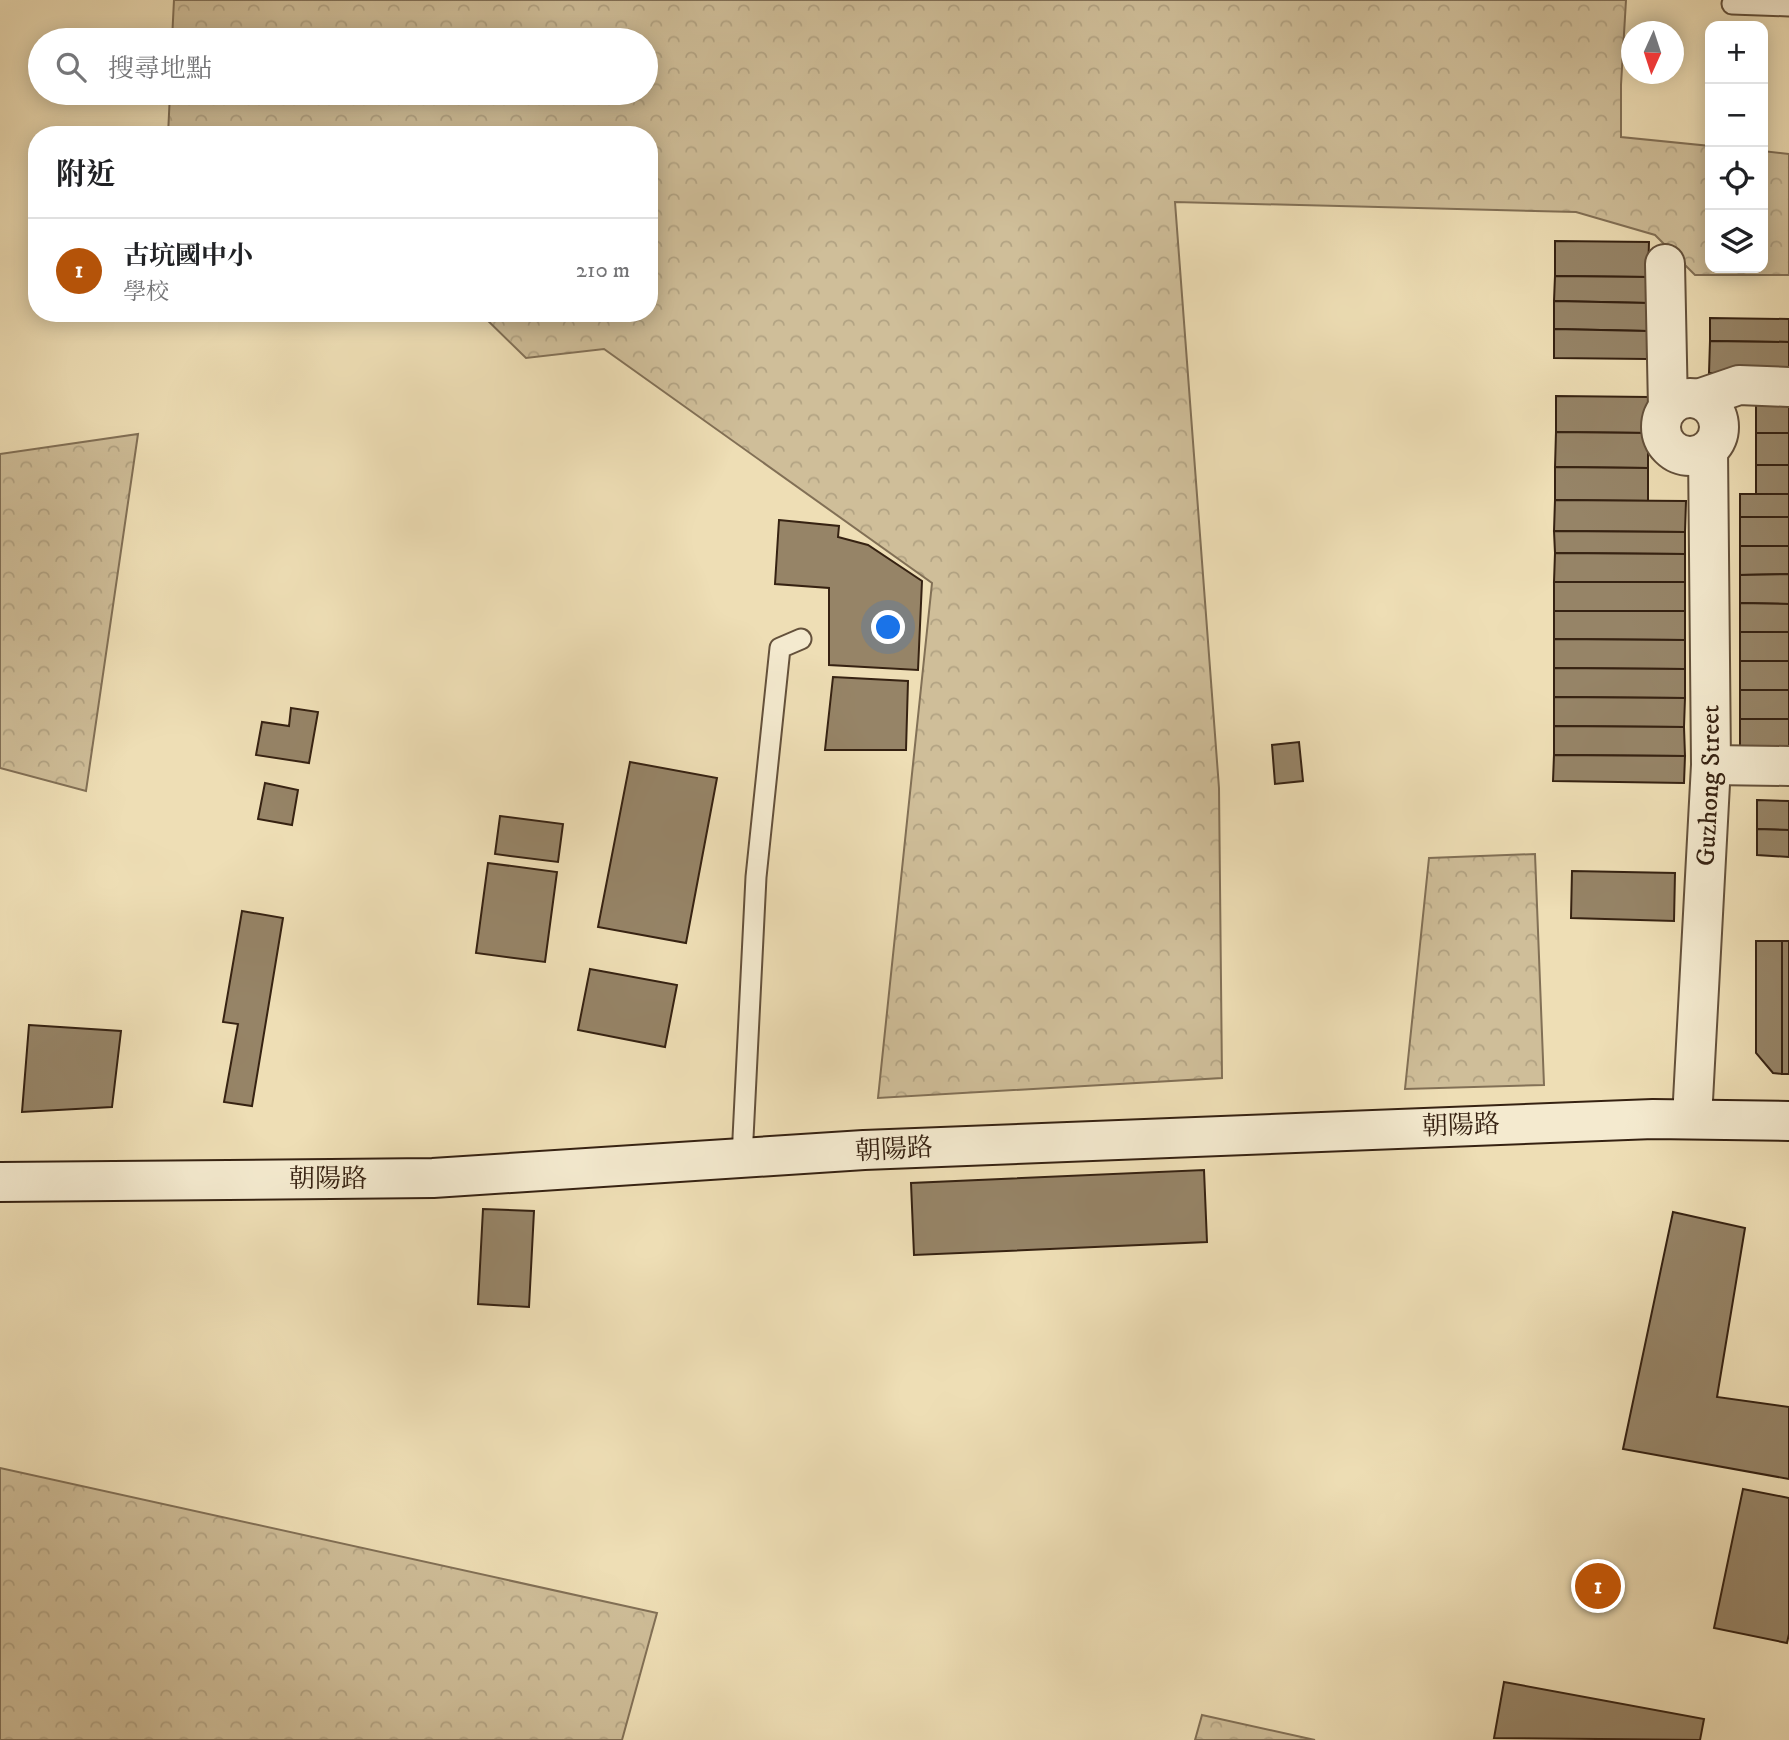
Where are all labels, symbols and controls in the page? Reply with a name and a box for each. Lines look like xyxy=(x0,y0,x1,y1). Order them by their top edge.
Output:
north arrow xyxy=(1621,21,1684,84)
map controls xyxy=(1705,21,1768,273)
button: + xyxy=(1705,21,1768,84)
search box xyxy=(28,28,658,105)
icon: search xyxy=(52,48,90,86)
text: 搜尋地點 xyxy=(108,53,212,86)
button: − xyxy=(1705,84,1768,147)
button: locate xyxy=(1705,147,1768,210)
text: 附近 xyxy=(56,157,116,194)
button: layers xyxy=(1705,210,1768,273)
text: 古坑國中小 xyxy=(123,240,253,273)
text: 1 xyxy=(75,256,83,285)
text: 210 m xyxy=(576,256,630,285)
text: 學校 xyxy=(123,278,169,307)
your location xyxy=(871,610,905,644)
street label: Guzhong Street xyxy=(1689,705,1728,867)
street label: 朝陽路 xyxy=(1421,1108,1501,1144)
street label: 朝陽路 xyxy=(854,1131,934,1169)
street label: 朝陽路 xyxy=(289,1163,367,1196)
pin: 1 xyxy=(1575,1560,1621,1612)

